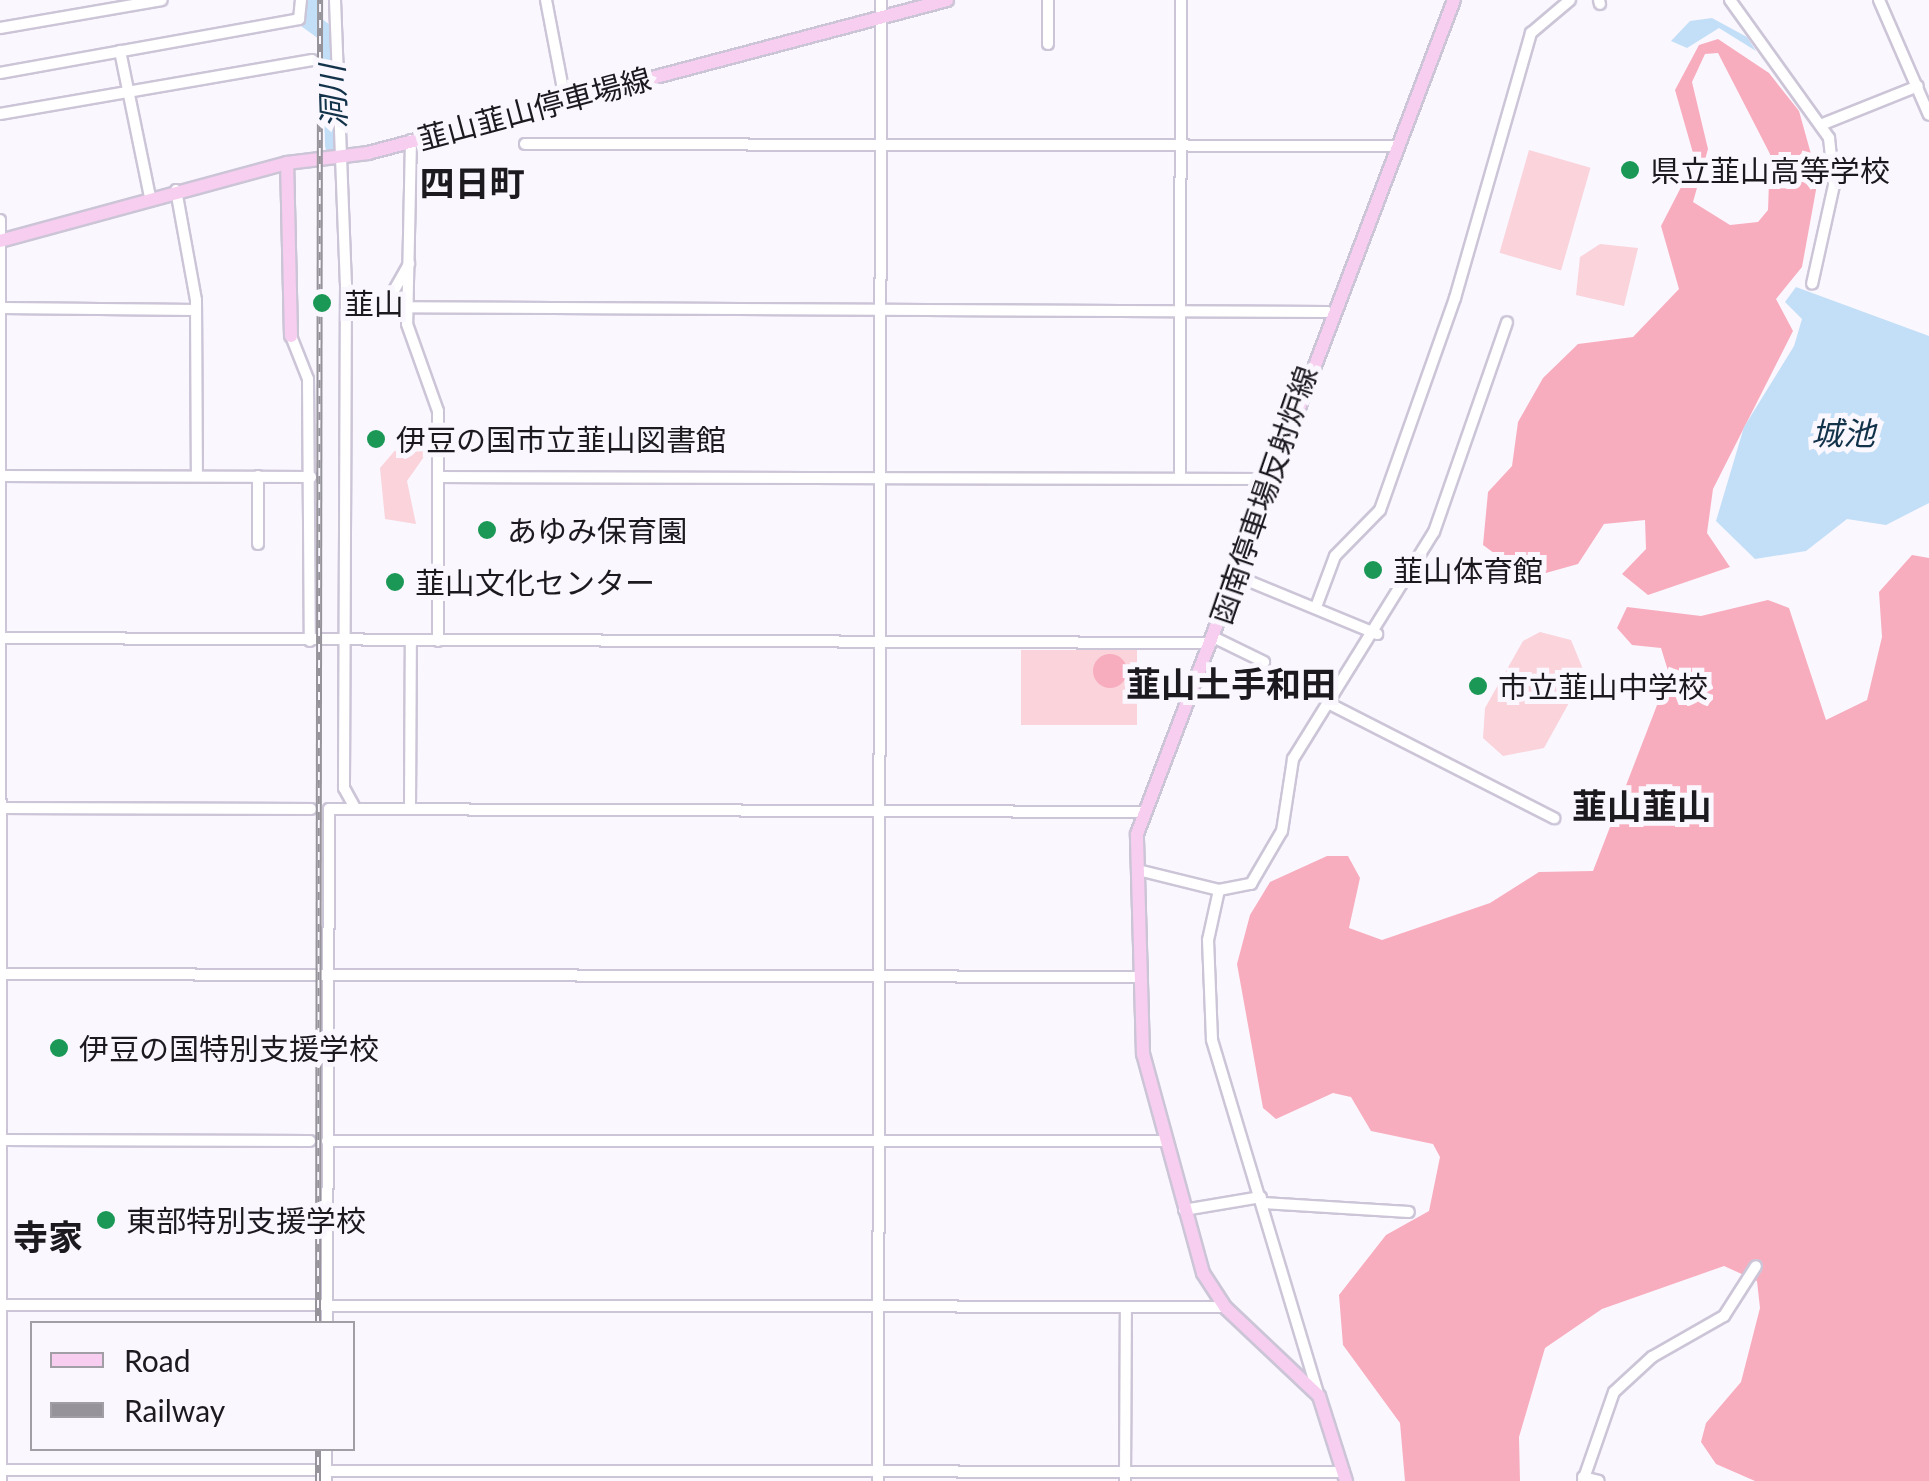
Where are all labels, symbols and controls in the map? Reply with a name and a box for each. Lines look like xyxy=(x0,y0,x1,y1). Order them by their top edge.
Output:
street label: 韮山韮山停車場線 xyxy=(413,60,655,156)
water label: 洞川 xyxy=(313,64,353,130)
place label: 県立韮山高等学校 xyxy=(1650,152,1890,188)
marker: 県立韮山高等学校 xyxy=(1619,159,1641,181)
district label: 四日町 xyxy=(420,161,524,203)
place label: 韮山 xyxy=(344,285,404,321)
marker: 韮山 xyxy=(309,290,335,316)
street label: 函南停車場反射炉線 xyxy=(1202,361,1324,629)
water label: 城池 xyxy=(1811,414,1875,452)
place label: 伊豆の国市立韮山図書館 xyxy=(396,421,726,457)
marker: 伊豆の国市立韮山図書館 xyxy=(365,428,387,450)
place label: あゆみ保育園 xyxy=(507,512,687,548)
marker: あゆみ保育園 xyxy=(476,519,498,541)
place label: 韮山体育館 xyxy=(1393,552,1543,588)
marker: 韮山体育館 xyxy=(1362,559,1384,581)
place label: 韮山文化センター xyxy=(415,564,655,600)
marker: 韮山文化センター xyxy=(384,571,406,593)
district label: 韮山土手和田 xyxy=(1126,662,1336,704)
place label: 市立韮山中学校 xyxy=(1498,668,1708,704)
marker: 市立韮山中学校 xyxy=(1467,675,1489,697)
district label: 韮山韮山 xyxy=(1572,784,1712,826)
place label: 伊豆の国特別支援学校 xyxy=(79,1030,379,1066)
marker: 伊豆の国特別支援学校 xyxy=(48,1037,70,1059)
place label: 東部特別支援学校 xyxy=(126,1202,366,1238)
marker: 東部特別支援学校 xyxy=(95,1209,117,1231)
district label: 寺家 xyxy=(13,1215,83,1257)
legend xyxy=(30,1321,355,1451)
text: Road xyxy=(124,1342,191,1378)
text: Railway xyxy=(124,1392,225,1428)

